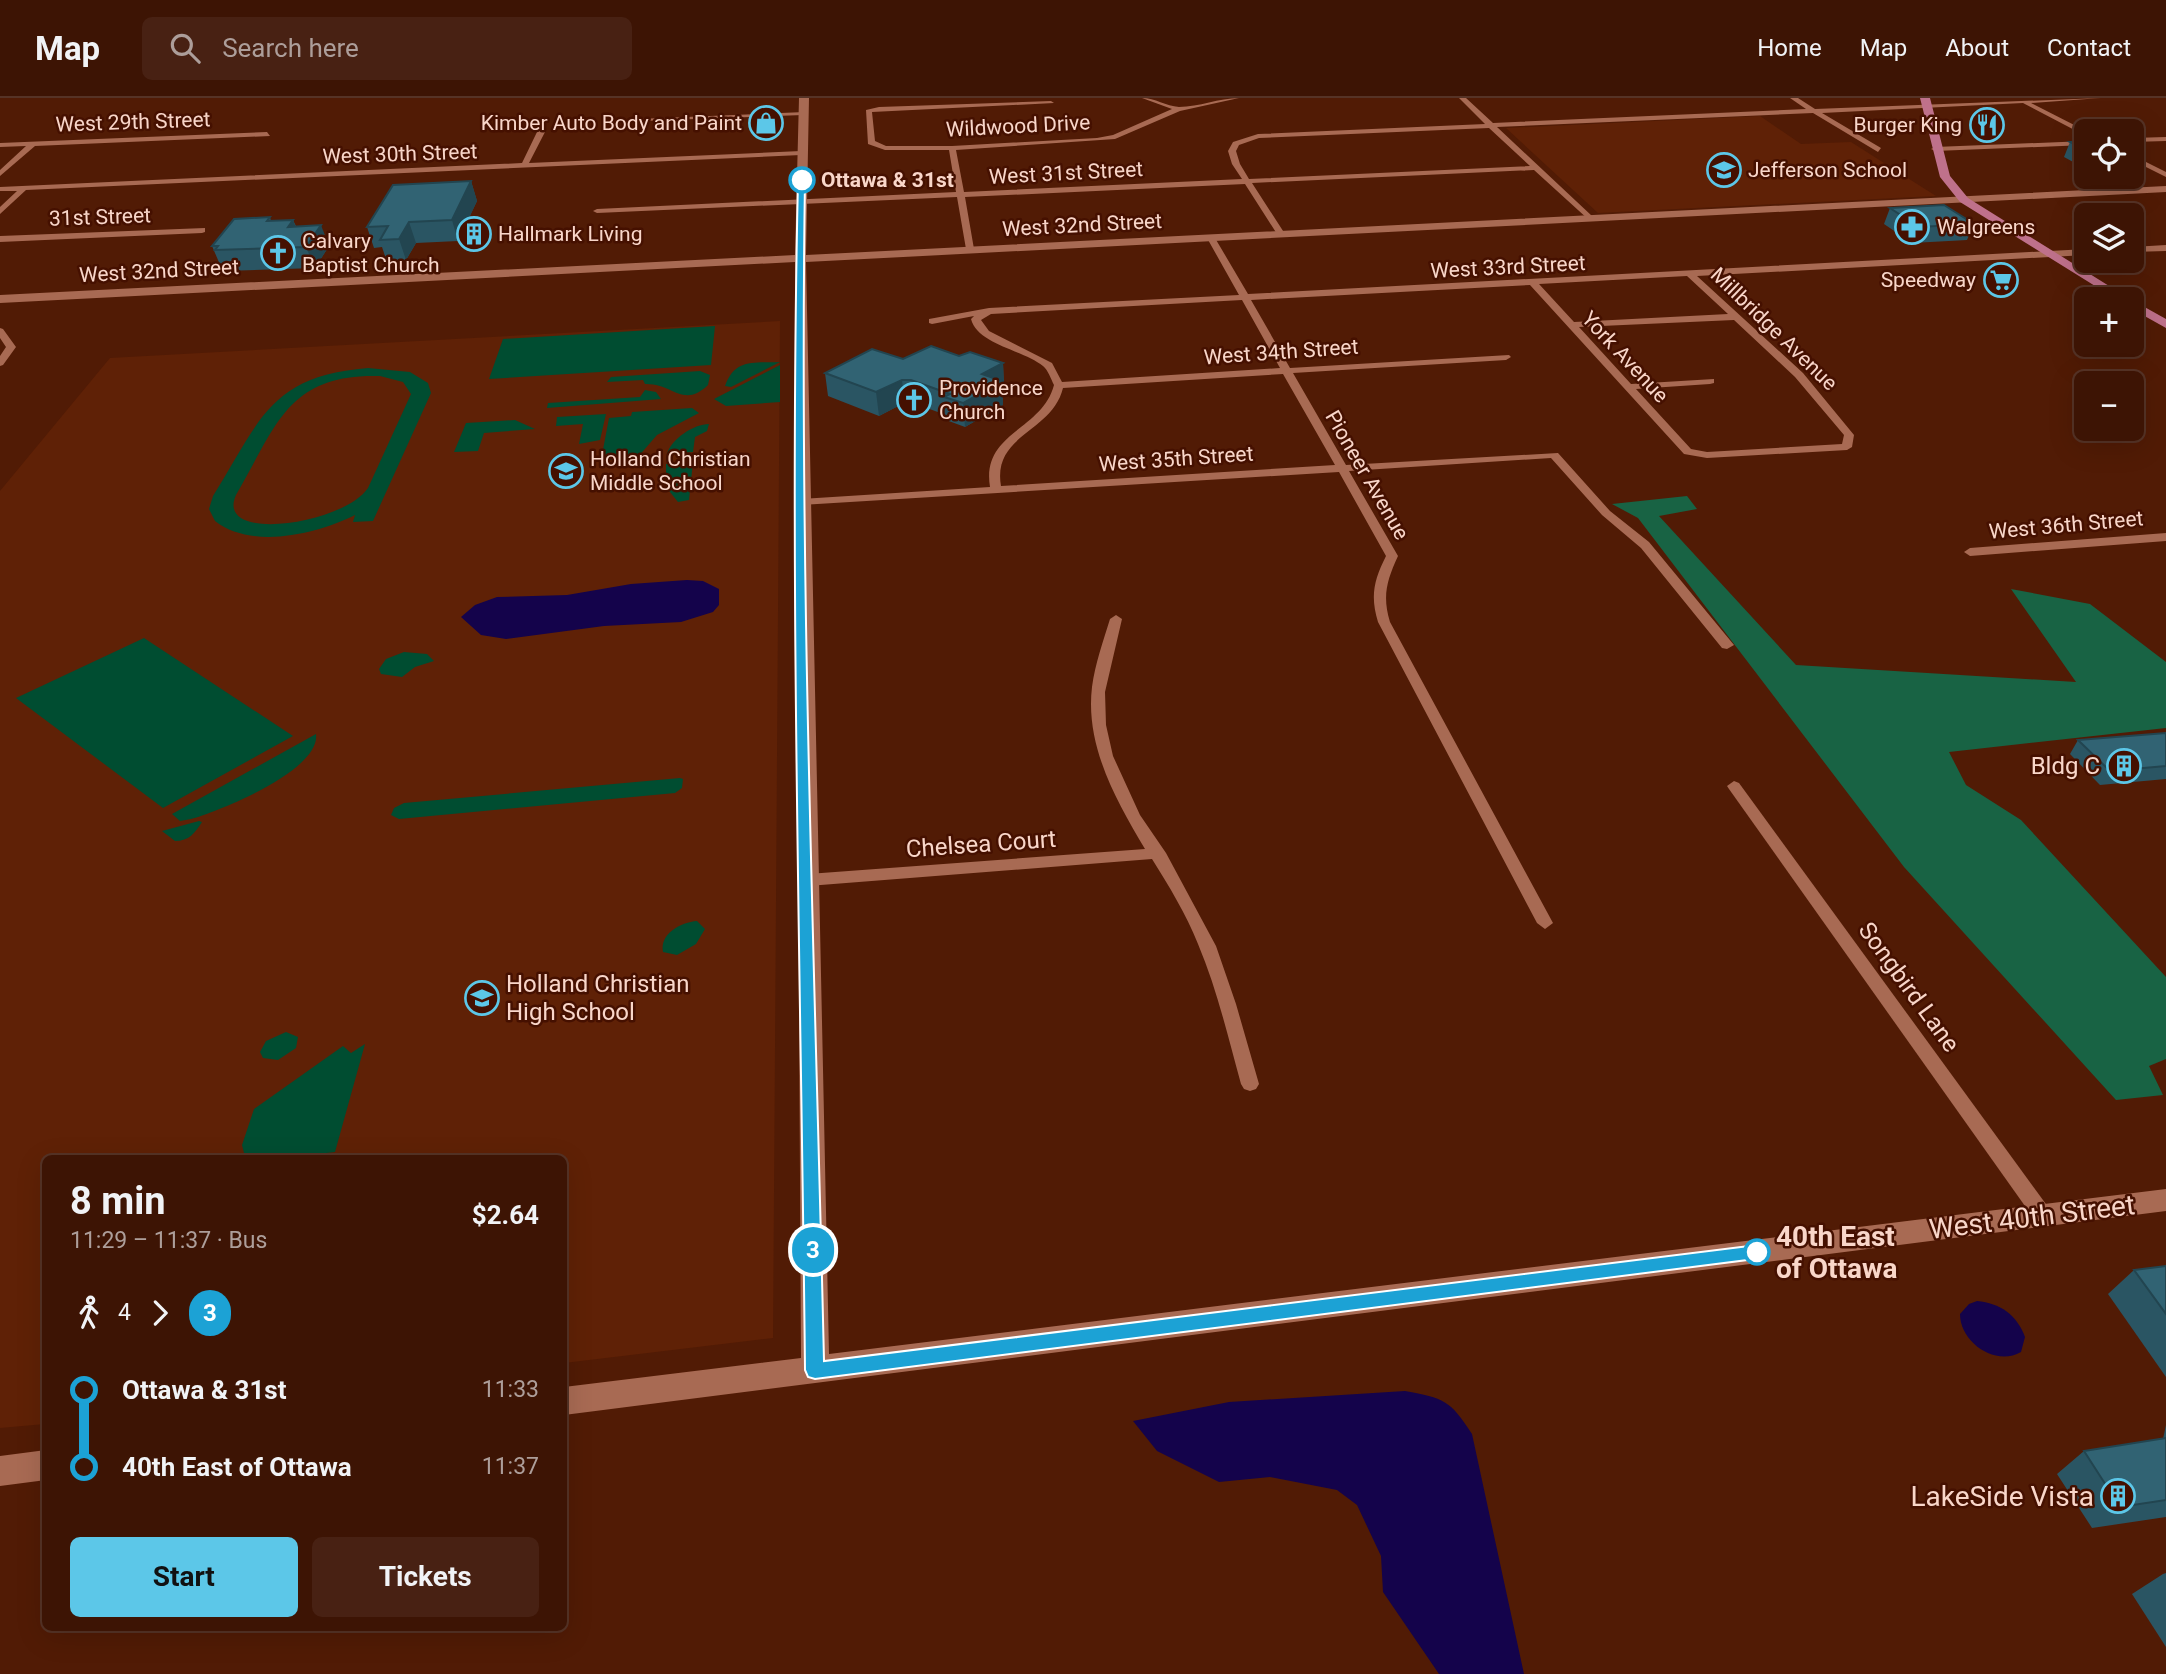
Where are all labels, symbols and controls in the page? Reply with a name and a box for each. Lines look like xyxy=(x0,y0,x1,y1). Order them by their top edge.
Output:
search box xyxy=(142,17,632,80)
text: Map xyxy=(35,29,100,68)
icon: search xyxy=(166,29,204,67)
text: Search here xyxy=(222,33,359,63)
text: Home xyxy=(1757,34,1822,62)
text: Map xyxy=(1860,34,1907,62)
text: About xyxy=(1945,34,2009,62)
text: Contact xyxy=(2047,34,2131,62)
shop icon: Kimber Auto Body and Paint xyxy=(747,104,785,142)
restaurant icon: Burger King xyxy=(1968,106,2006,144)
street label: West 29th Street xyxy=(55,107,211,137)
street label: Wildwood Drive xyxy=(945,110,1091,142)
place label: Kimber Auto Body and Paint xyxy=(481,111,742,135)
place label: Burger King xyxy=(1853,113,1962,137)
map controls xyxy=(2074,119,2144,441)
button: locate xyxy=(2074,119,2144,189)
street label: West 30th Street xyxy=(322,139,478,169)
school or university icon: Jefferson School xyxy=(1705,151,1743,189)
street label: West 31st Street xyxy=(988,157,1144,189)
place label: Jefferson School xyxy=(1748,158,1907,182)
marker: Ottawa & 31st xyxy=(789,167,815,193)
place label: Ottawa & 31st xyxy=(821,168,954,192)
street label: 31st Street xyxy=(49,203,151,231)
button: layers xyxy=(2074,203,2144,273)
pharmacy icon: Walgreens xyxy=(1893,208,1931,246)
street label: West 32nd Street xyxy=(1001,209,1163,241)
building icon: Hallmark Living xyxy=(455,215,493,253)
place label: Walgreens xyxy=(1937,215,2035,239)
place label: Hallmark Living xyxy=(498,222,643,246)
place label: Calvary Baptist Church xyxy=(302,229,439,277)
church icon: Calvary Baptist Church xyxy=(259,234,297,272)
street label: West 33rd Street xyxy=(1430,251,1586,283)
street label: West 32nd Street xyxy=(78,255,240,287)
supermarket icon: Speedway xyxy=(1982,261,2020,299)
street label: Millbridge Avenue xyxy=(1706,263,1842,395)
place label: Speedway xyxy=(1881,268,1976,292)
button: + xyxy=(2074,287,2144,357)
street label: York Avenue xyxy=(1577,307,1673,407)
street label: West 34th Street xyxy=(1203,335,1359,369)
button: − xyxy=(2074,371,2144,441)
place label: Providence Church xyxy=(939,376,1043,424)
church icon: Providence Church xyxy=(895,381,933,419)
street label: Pioneer Avenue xyxy=(1320,406,1414,544)
street label: West 35th Street xyxy=(1098,442,1254,476)
place label: Holland Christian Middle School xyxy=(590,447,751,495)
school or university icon: Holland Christian Middle School xyxy=(547,452,585,490)
street label: West 36th Street xyxy=(1988,506,2144,544)
building icon: Bldg C xyxy=(2105,747,2143,785)
place label: Bldg C xyxy=(2031,752,2100,780)
street label: Chelsea Court xyxy=(905,825,1057,863)
street label: Songbird Lane xyxy=(1853,917,1965,1057)
place label: Holland Christian High School xyxy=(506,970,689,1026)
school or university icon: Holland Christian High School xyxy=(463,979,501,1017)
text: 8 min xyxy=(70,1179,166,1223)
street label: West 40th Street xyxy=(1927,1188,2137,1246)
text: $2.64 xyxy=(472,1200,539,1230)
place label: 40th East of Ottawa xyxy=(1776,1220,1898,1285)
text: 11:29 – 11:37 · Bus xyxy=(70,1227,267,1254)
line badge: 3 xyxy=(790,1227,836,1273)
text: 3 xyxy=(806,1236,820,1264)
marker: 40th East of Ottawa xyxy=(1744,1239,1770,1265)
icon: walk xyxy=(70,1294,108,1332)
icon: forward xyxy=(141,1294,179,1332)
text: 4 xyxy=(118,1299,131,1326)
text: 3 xyxy=(203,1299,217,1327)
text: Ottawa & 31st xyxy=(122,1375,286,1405)
text: 11:33 xyxy=(482,1376,539,1403)
text: 40th East of Ottawa xyxy=(122,1452,352,1482)
text: 11:37 xyxy=(482,1453,539,1480)
building icon: LakeSide Vista xyxy=(2099,1477,2137,1515)
place label: LakeSide Vista xyxy=(1910,1480,2094,1513)
button: Start xyxy=(70,1537,298,1617)
button: Tickets xyxy=(312,1537,539,1617)

